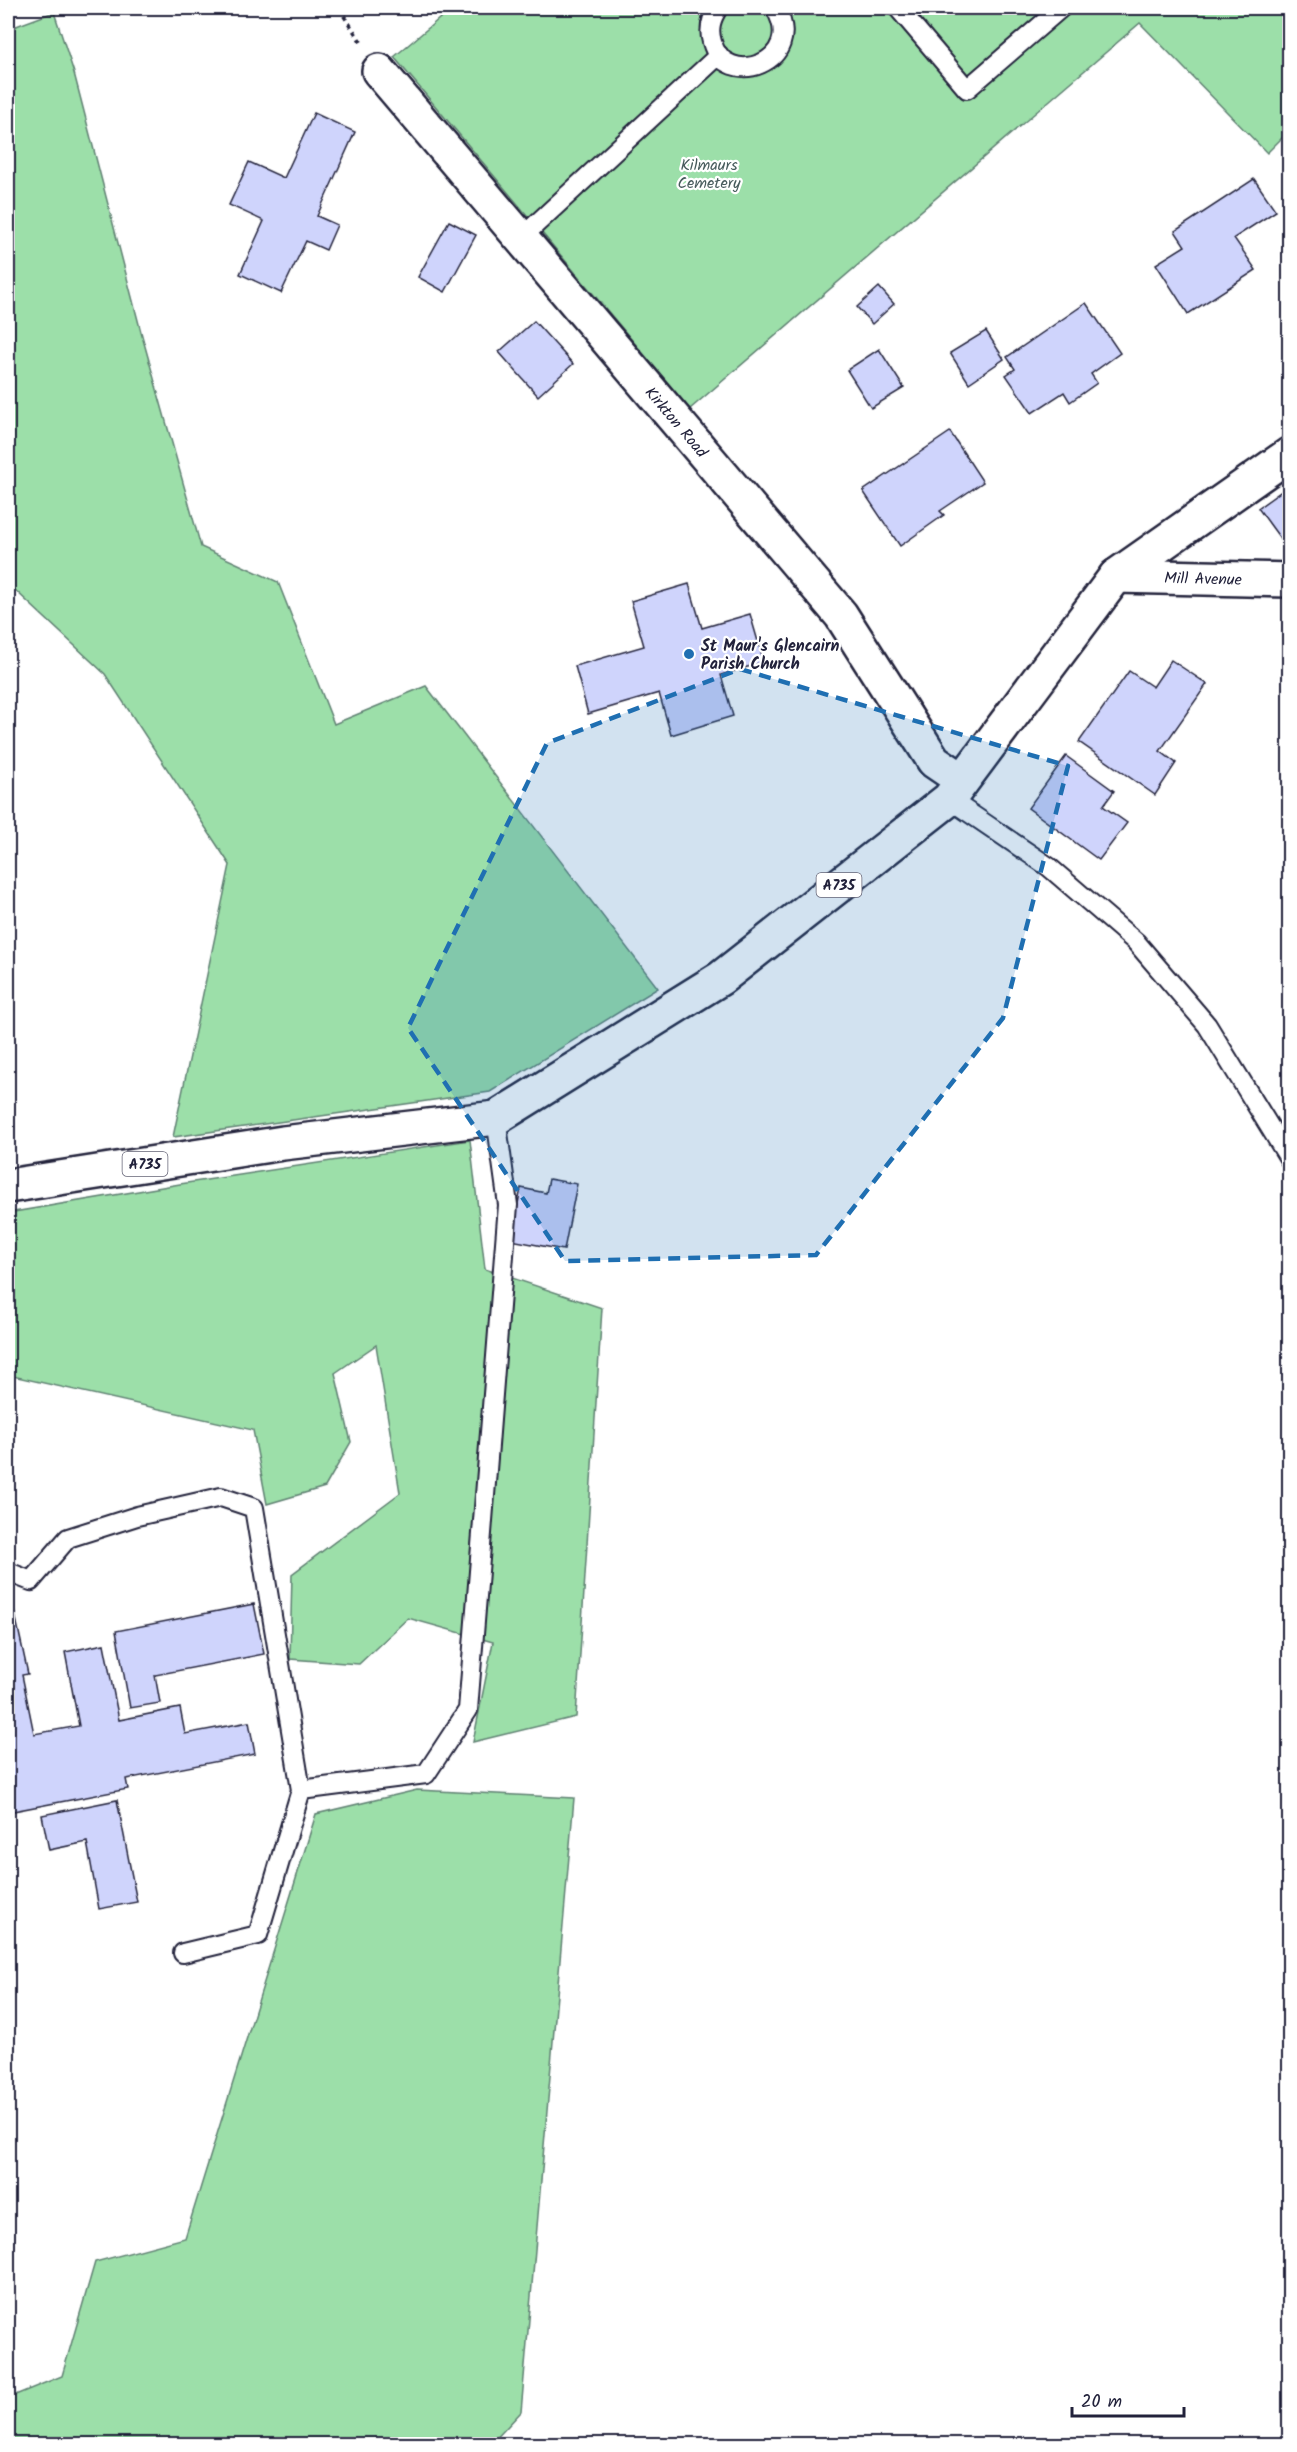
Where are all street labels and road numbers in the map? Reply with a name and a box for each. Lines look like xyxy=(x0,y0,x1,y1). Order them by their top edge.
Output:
street label: Kirkton Road xyxy=(638,381,714,464)
street label: Mill Avenue xyxy=(1164,566,1242,593)
road number: A735 xyxy=(816,873,862,897)
road number: A735 xyxy=(122,1152,168,1176)

